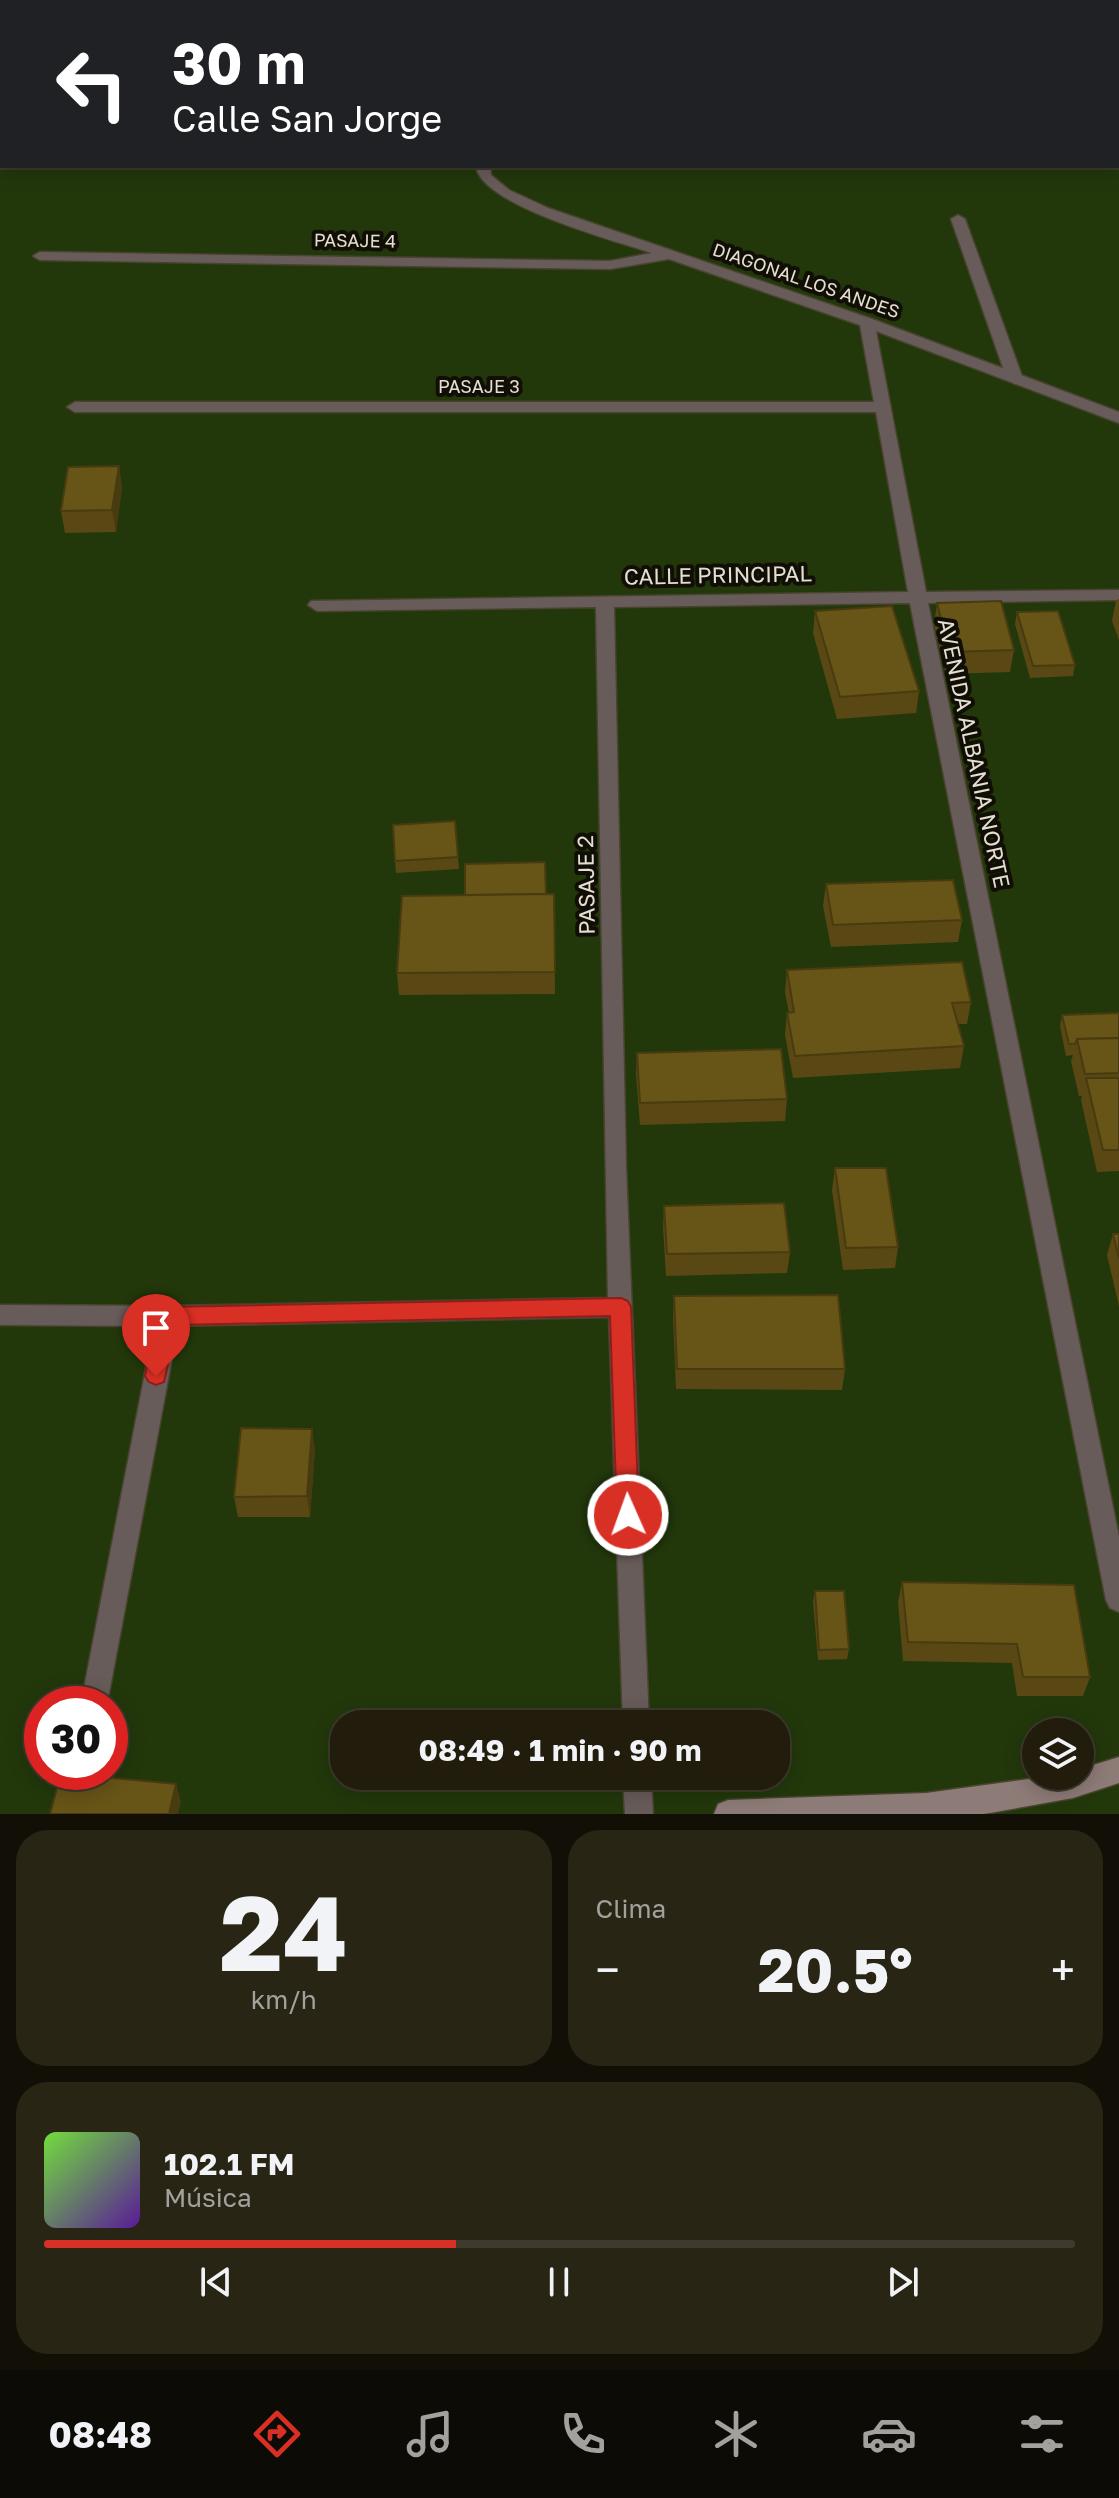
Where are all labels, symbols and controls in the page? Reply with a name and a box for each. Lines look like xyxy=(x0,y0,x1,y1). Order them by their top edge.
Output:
text: 30 m xyxy=(172,29,306,96)
icon: left xyxy=(40,32,144,136)
text: Calle San Jorge xyxy=(172,97,442,140)
street label: PASAJE 4 xyxy=(314,228,396,252)
street label: DIAGONAL LOS ANDES xyxy=(710,238,903,322)
street label: PASAJE 3 xyxy=(438,375,520,397)
street label: CALLE PRINCIPAL xyxy=(624,559,813,590)
street label: AVENIDA ALBANIA NORTE xyxy=(933,616,1016,890)
street label: PASAJE 2 xyxy=(571,835,600,935)
pin xyxy=(122,1294,190,1376)
icon: arrive xyxy=(134,1306,178,1350)
position arrow xyxy=(586,1473,670,1557)
speed limit sign: 30 xyxy=(24,1686,128,1790)
map controls xyxy=(1022,1718,1094,1790)
button: layers xyxy=(1022,1718,1094,1790)
text: 08:49 · 1 min · 90 m xyxy=(418,1732,702,1768)
text: 24 xyxy=(220,1869,348,1994)
text: Clima xyxy=(596,1893,666,1924)
text: 20.5° xyxy=(758,1933,913,2005)
text: − xyxy=(596,1943,620,1996)
text: + xyxy=(1051,1943,1075,1996)
text: km/h xyxy=(251,1984,317,2015)
text: 102.1 FM xyxy=(164,2146,294,2182)
text: Música xyxy=(164,2182,252,2213)
icon: previous xyxy=(194,2260,238,2304)
icon: pause xyxy=(537,2260,581,2304)
icon: next xyxy=(881,2260,925,2304)
icon: directions xyxy=(249,2406,305,2462)
icon: music xyxy=(402,2406,458,2462)
icon: phone xyxy=(555,2406,611,2462)
icon: climate xyxy=(708,2406,764,2462)
icon: car xyxy=(861,2406,917,2462)
icon: filters xyxy=(1014,2406,1070,2462)
text: 08:48 xyxy=(49,2413,152,2456)

